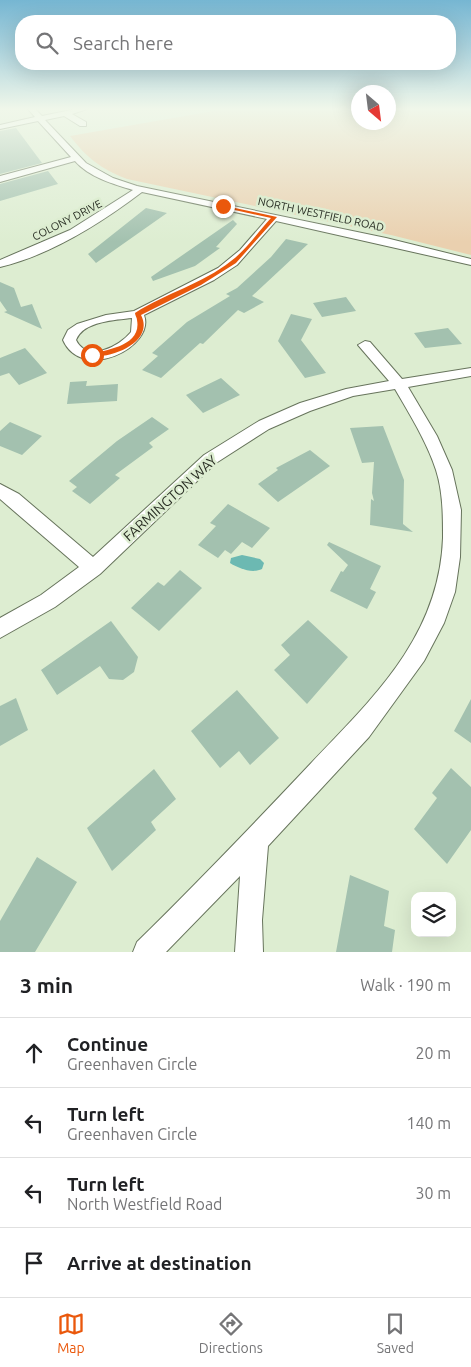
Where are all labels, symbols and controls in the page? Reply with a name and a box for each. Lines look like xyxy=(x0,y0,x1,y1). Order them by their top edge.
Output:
search box xyxy=(15,15,456,70)
icon: search xyxy=(33,29,61,57)
text: Search here xyxy=(73,32,173,54)
north arrow xyxy=(351,85,396,130)
route end xyxy=(212,195,235,218)
street label: NORTH WESTFIELD ROAD xyxy=(257,195,385,233)
street label: COLONY DRIVE xyxy=(30,197,104,243)
route start xyxy=(81,344,104,367)
street label: FARMINGTON WAY xyxy=(120,452,220,544)
map controls xyxy=(411,892,456,937)
button: layers xyxy=(411,892,456,937)
text: 3 min xyxy=(20,973,73,997)
text: Walk · 190 m xyxy=(360,976,451,994)
text: Continue xyxy=(67,1033,148,1055)
icon: ahead xyxy=(20,1039,48,1067)
text: 20 m xyxy=(415,1044,451,1062)
text: Greenhaven Circle xyxy=(67,1055,197,1073)
text: Turn left xyxy=(67,1103,145,1125)
icon: left xyxy=(20,1109,48,1137)
text: 140 m xyxy=(406,1114,451,1132)
text: Greenhaven Circle xyxy=(67,1125,197,1143)
text: Turn left xyxy=(67,1173,145,1195)
icon: left xyxy=(20,1179,48,1207)
text: 30 m xyxy=(415,1184,451,1202)
text: North Westfield Road xyxy=(67,1195,222,1213)
icon: arrive xyxy=(20,1249,48,1277)
text: Arrive at destination xyxy=(67,1252,252,1274)
tab: Map xyxy=(57,1310,85,1356)
tab: Directions xyxy=(199,1310,263,1356)
tab: Saved xyxy=(377,1310,414,1356)

